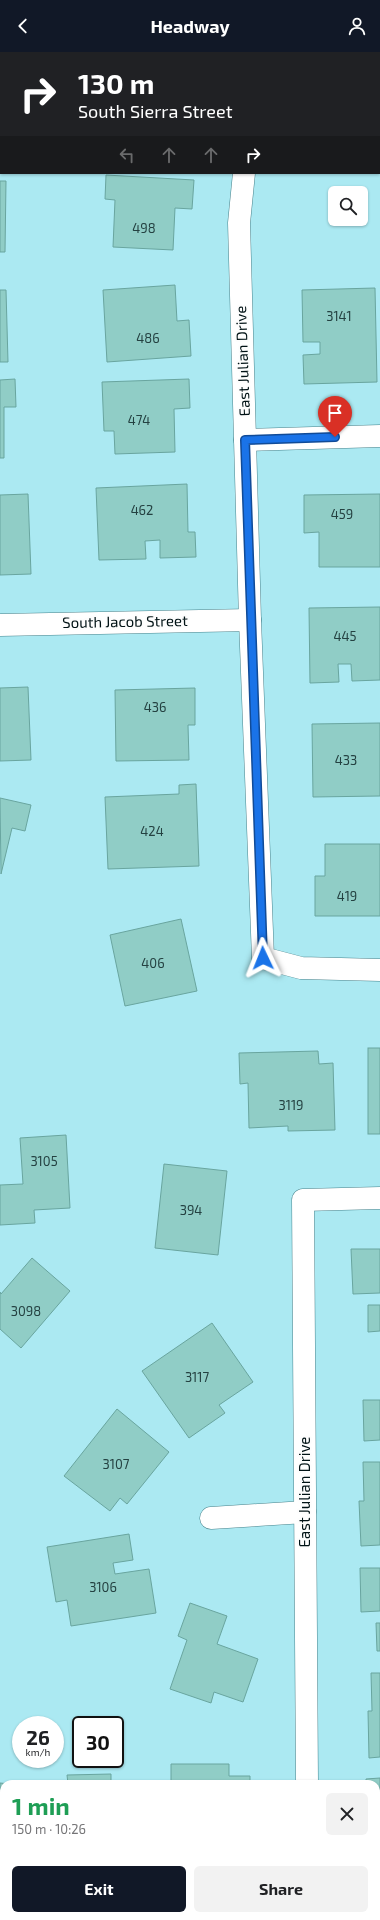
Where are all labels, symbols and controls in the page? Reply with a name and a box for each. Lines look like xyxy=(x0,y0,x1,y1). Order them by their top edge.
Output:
icon: back xyxy=(12,15,34,37)
text: Headway xyxy=(150,15,230,37)
icon: person xyxy=(346,15,368,37)
text: 130 m xyxy=(78,66,154,100)
icon: right xyxy=(12,68,64,120)
text: South Sierra Street xyxy=(78,100,233,122)
icon: left xyxy=(116,144,138,166)
icon: ahead xyxy=(158,144,180,166)
icon: ahead xyxy=(200,144,222,166)
icon: right xyxy=(242,144,264,166)
map controls xyxy=(328,186,368,226)
button: search xyxy=(328,186,368,226)
house number: 498 xyxy=(132,220,156,236)
street label: East Julian Drive xyxy=(231,305,253,417)
house number: 3141 xyxy=(326,308,352,324)
house number: 486 xyxy=(136,330,160,346)
pin xyxy=(318,396,352,437)
icon: arrive xyxy=(324,402,346,424)
house number: 474 xyxy=(128,412,150,428)
house number: 462 xyxy=(131,502,153,518)
house number: 459 xyxy=(331,506,353,522)
street label: South Jacob Street xyxy=(62,611,188,631)
house number: 445 xyxy=(334,628,357,644)
house number: 436 xyxy=(144,699,166,715)
house number: 433 xyxy=(335,752,357,768)
house number: 424 xyxy=(140,823,164,839)
house number: 419 xyxy=(337,888,357,904)
position arrow xyxy=(242,937,284,979)
house number: 406 xyxy=(141,955,165,971)
house number: 3119 xyxy=(278,1097,304,1113)
house number: 3105 xyxy=(30,1153,58,1169)
house number: 394 xyxy=(180,1202,202,1218)
house number: 3098 xyxy=(11,1303,41,1319)
house number: 3117 xyxy=(185,1369,209,1385)
street label: East Julian Drive xyxy=(295,1437,313,1547)
house number: 3107 xyxy=(103,1456,130,1472)
house number: 3106 xyxy=(89,1579,117,1595)
speed limit sign: 30 xyxy=(72,1716,124,1768)
text: 26 xyxy=(26,1725,50,1749)
text: km/h xyxy=(26,1746,50,1758)
text: 1 min xyxy=(12,1791,70,1820)
button: close xyxy=(326,1793,368,1835)
text: 150 m · 10:26 xyxy=(12,1821,86,1837)
button: Exit xyxy=(12,1866,186,1912)
button: Share xyxy=(194,1866,368,1912)

